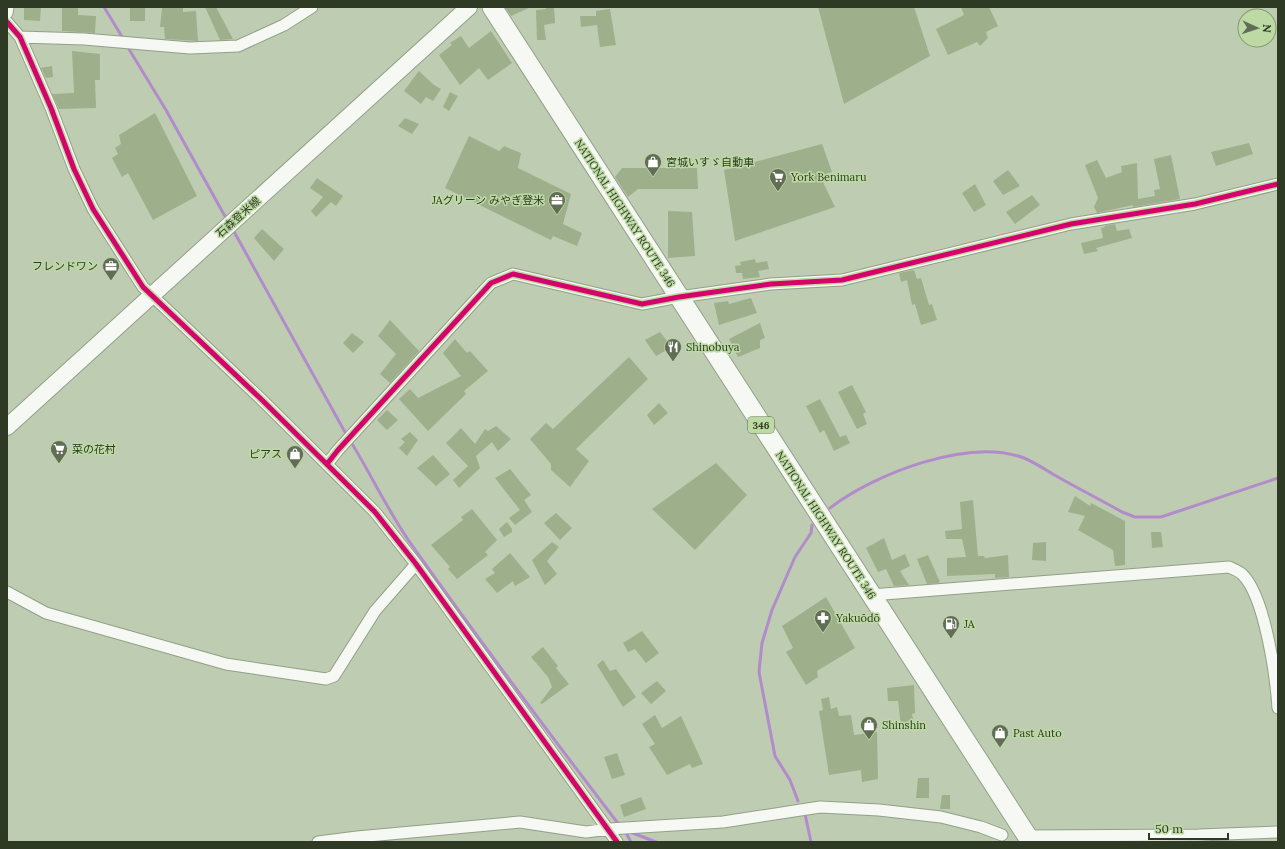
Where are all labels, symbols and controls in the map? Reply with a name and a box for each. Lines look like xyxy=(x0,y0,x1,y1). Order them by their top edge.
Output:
north arrow xyxy=(1237,8,1277,48)
text: N xyxy=(1260,24,1274,34)
street label: NATIONAL HIGHWAY ROUTE 346 xyxy=(572,136,678,290)
shop icon: 宮城いすゞ自動車 xyxy=(643,152,663,177)
place label: 宮城いすゞ自動車 xyxy=(666,155,754,169)
supermarket icon: York Benimaru xyxy=(768,167,788,192)
place label: York Benimaru xyxy=(790,170,867,184)
office icon: JAグリーン みやぎ登米 xyxy=(547,190,567,215)
street label: 石森登米線 xyxy=(213,193,263,241)
place label: JAグリーン みやぎ登米 xyxy=(431,193,544,207)
office icon: フレンドワン xyxy=(101,256,121,281)
place label: フレンドワン xyxy=(32,259,98,273)
restaurant icon: Shinobuya xyxy=(663,337,683,362)
place label: Shinobuya xyxy=(686,340,740,354)
road number: 346 xyxy=(748,417,774,433)
supermarket icon: 菜の花村 xyxy=(49,439,69,464)
place label: 菜の花村 xyxy=(72,442,116,456)
shop icon: ピアス xyxy=(285,444,305,469)
place label: ピアス xyxy=(249,447,282,461)
street label: NATIONAL HIGHWAY ROUTE 346 xyxy=(773,448,879,602)
pharmacy icon: Yakuōdō xyxy=(813,608,833,633)
place label: Yakuōdō xyxy=(835,611,880,625)
fuel station icon: JA xyxy=(941,614,961,639)
place label: JA xyxy=(963,617,976,631)
shop icon: Shinshin xyxy=(859,715,879,740)
place label: Shinshin xyxy=(882,718,926,732)
shop icon: Past Auto xyxy=(990,723,1010,748)
place label: Past Auto xyxy=(1013,726,1062,740)
scale bar xyxy=(1149,815,1228,841)
text: 50 m xyxy=(1155,821,1183,836)

